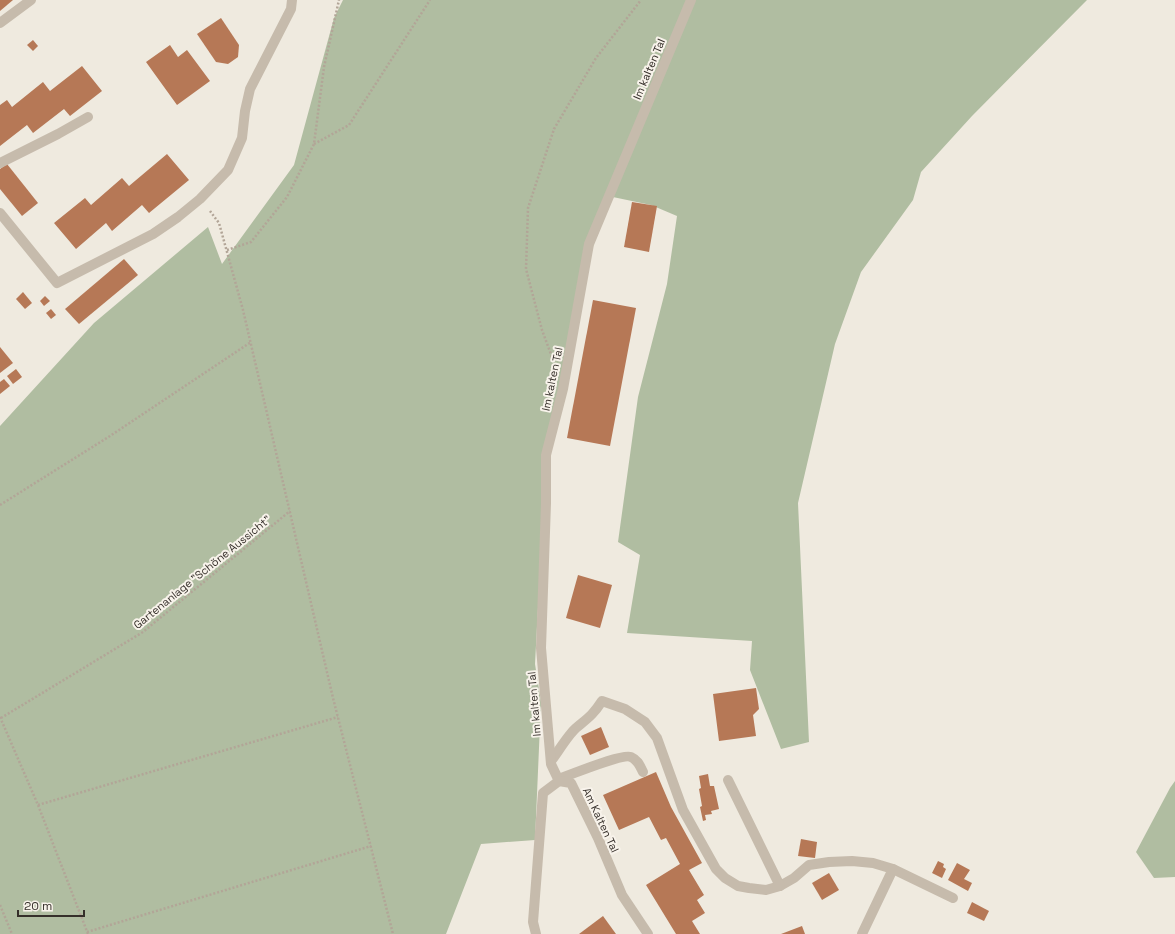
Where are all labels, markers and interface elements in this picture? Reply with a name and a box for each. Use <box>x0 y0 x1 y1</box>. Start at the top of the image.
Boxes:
street label: Im kalten Tal <box>630 36 668 102</box>
street label: Im kalten Tal <box>538 346 566 412</box>
street label: Gartenanlage "Schöne Aussicht" <box>131 512 274 632</box>
street label: Im kalten Tal <box>524 671 544 737</box>
street label: Am Kalten Tal <box>580 785 622 855</box>
scale bar <box>18 892 84 918</box>
text: 20 m <box>24 898 52 914</box>

